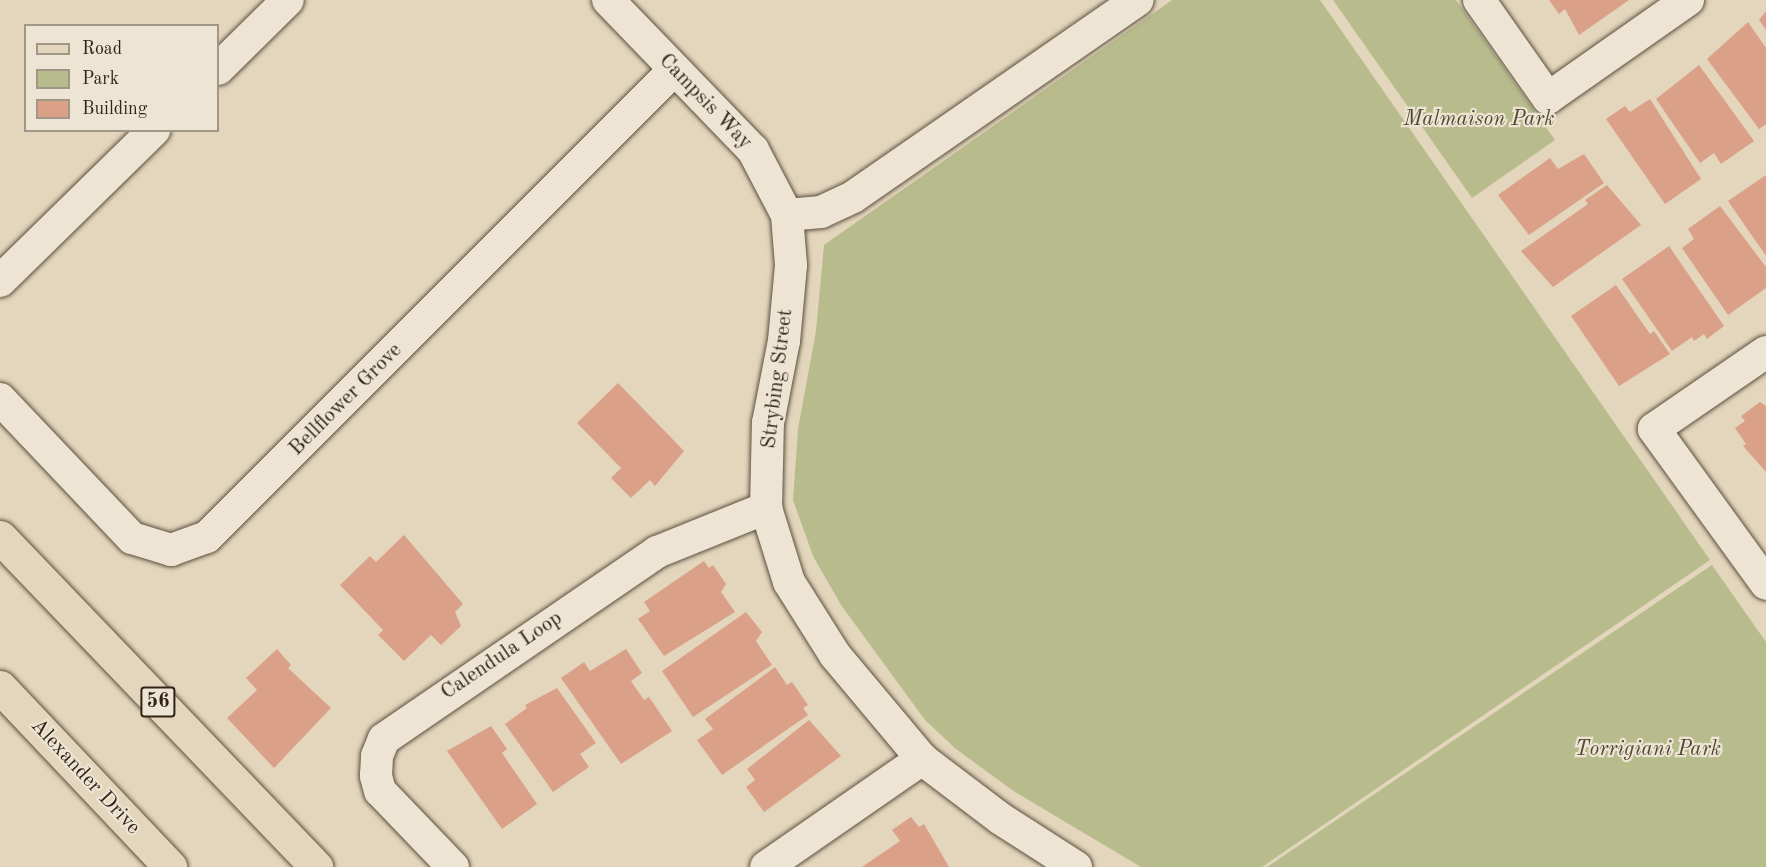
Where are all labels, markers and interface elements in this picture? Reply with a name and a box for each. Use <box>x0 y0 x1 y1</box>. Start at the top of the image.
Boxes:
legend <box>24 24 219 132</box>
text: Road <box>82 40 122 58</box>
street label: Campsis Way <box>653 49 757 155</box>
text: Park <box>82 70 119 88</box>
text: Building <box>82 100 147 118</box>
park label: Malmaison Park <box>1403 107 1555 133</box>
street label: Strybing Street <box>757 308 799 450</box>
street label: Bellflower Grove <box>284 338 408 462</box>
street label: Calendula Loop <box>437 606 567 706</box>
road number: 56 <box>140 685 176 719</box>
street label: Alexander Drive <box>25 714 145 840</box>
park label: Torrigiani Park <box>1575 737 1721 763</box>

